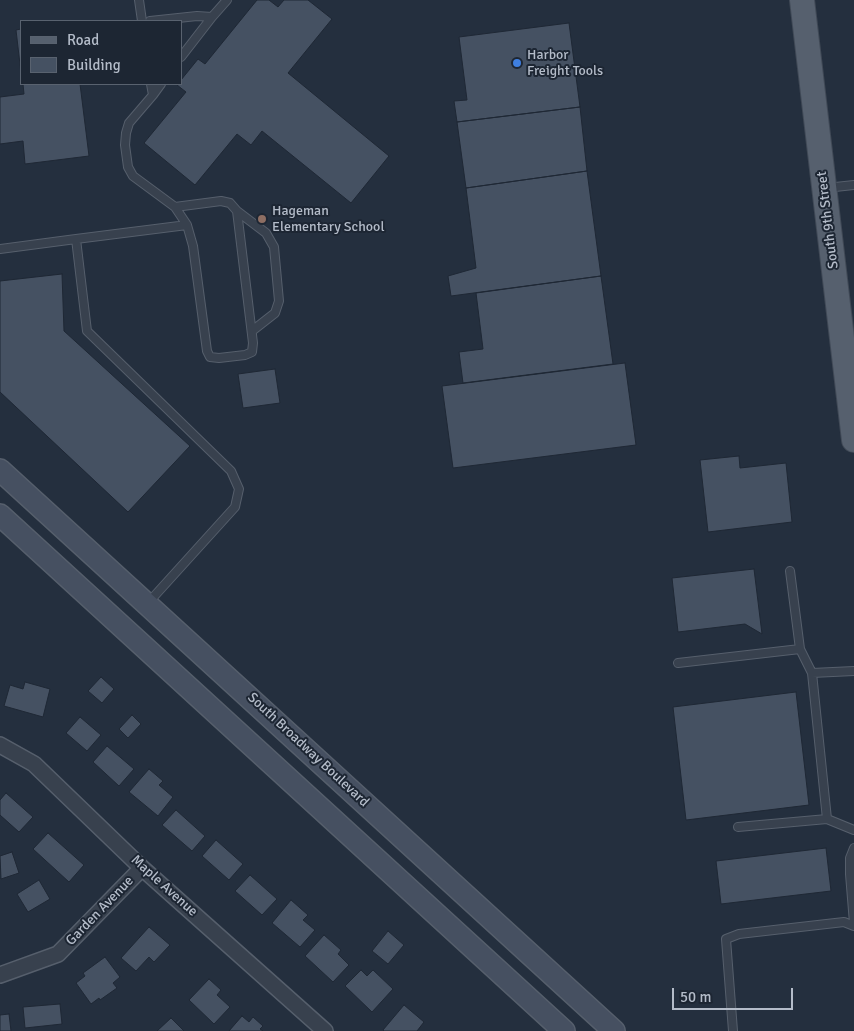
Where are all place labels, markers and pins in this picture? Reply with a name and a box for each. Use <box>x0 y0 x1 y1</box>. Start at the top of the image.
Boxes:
place label: Harbor Freight Tools <box>527 47 603 80</box>
marker: Harbor Freight Tools <box>511 57 523 69</box>
place label: Hageman Elementary School <box>272 203 385 236</box>
marker: Hageman Elementary School <box>256 213 268 225</box>

